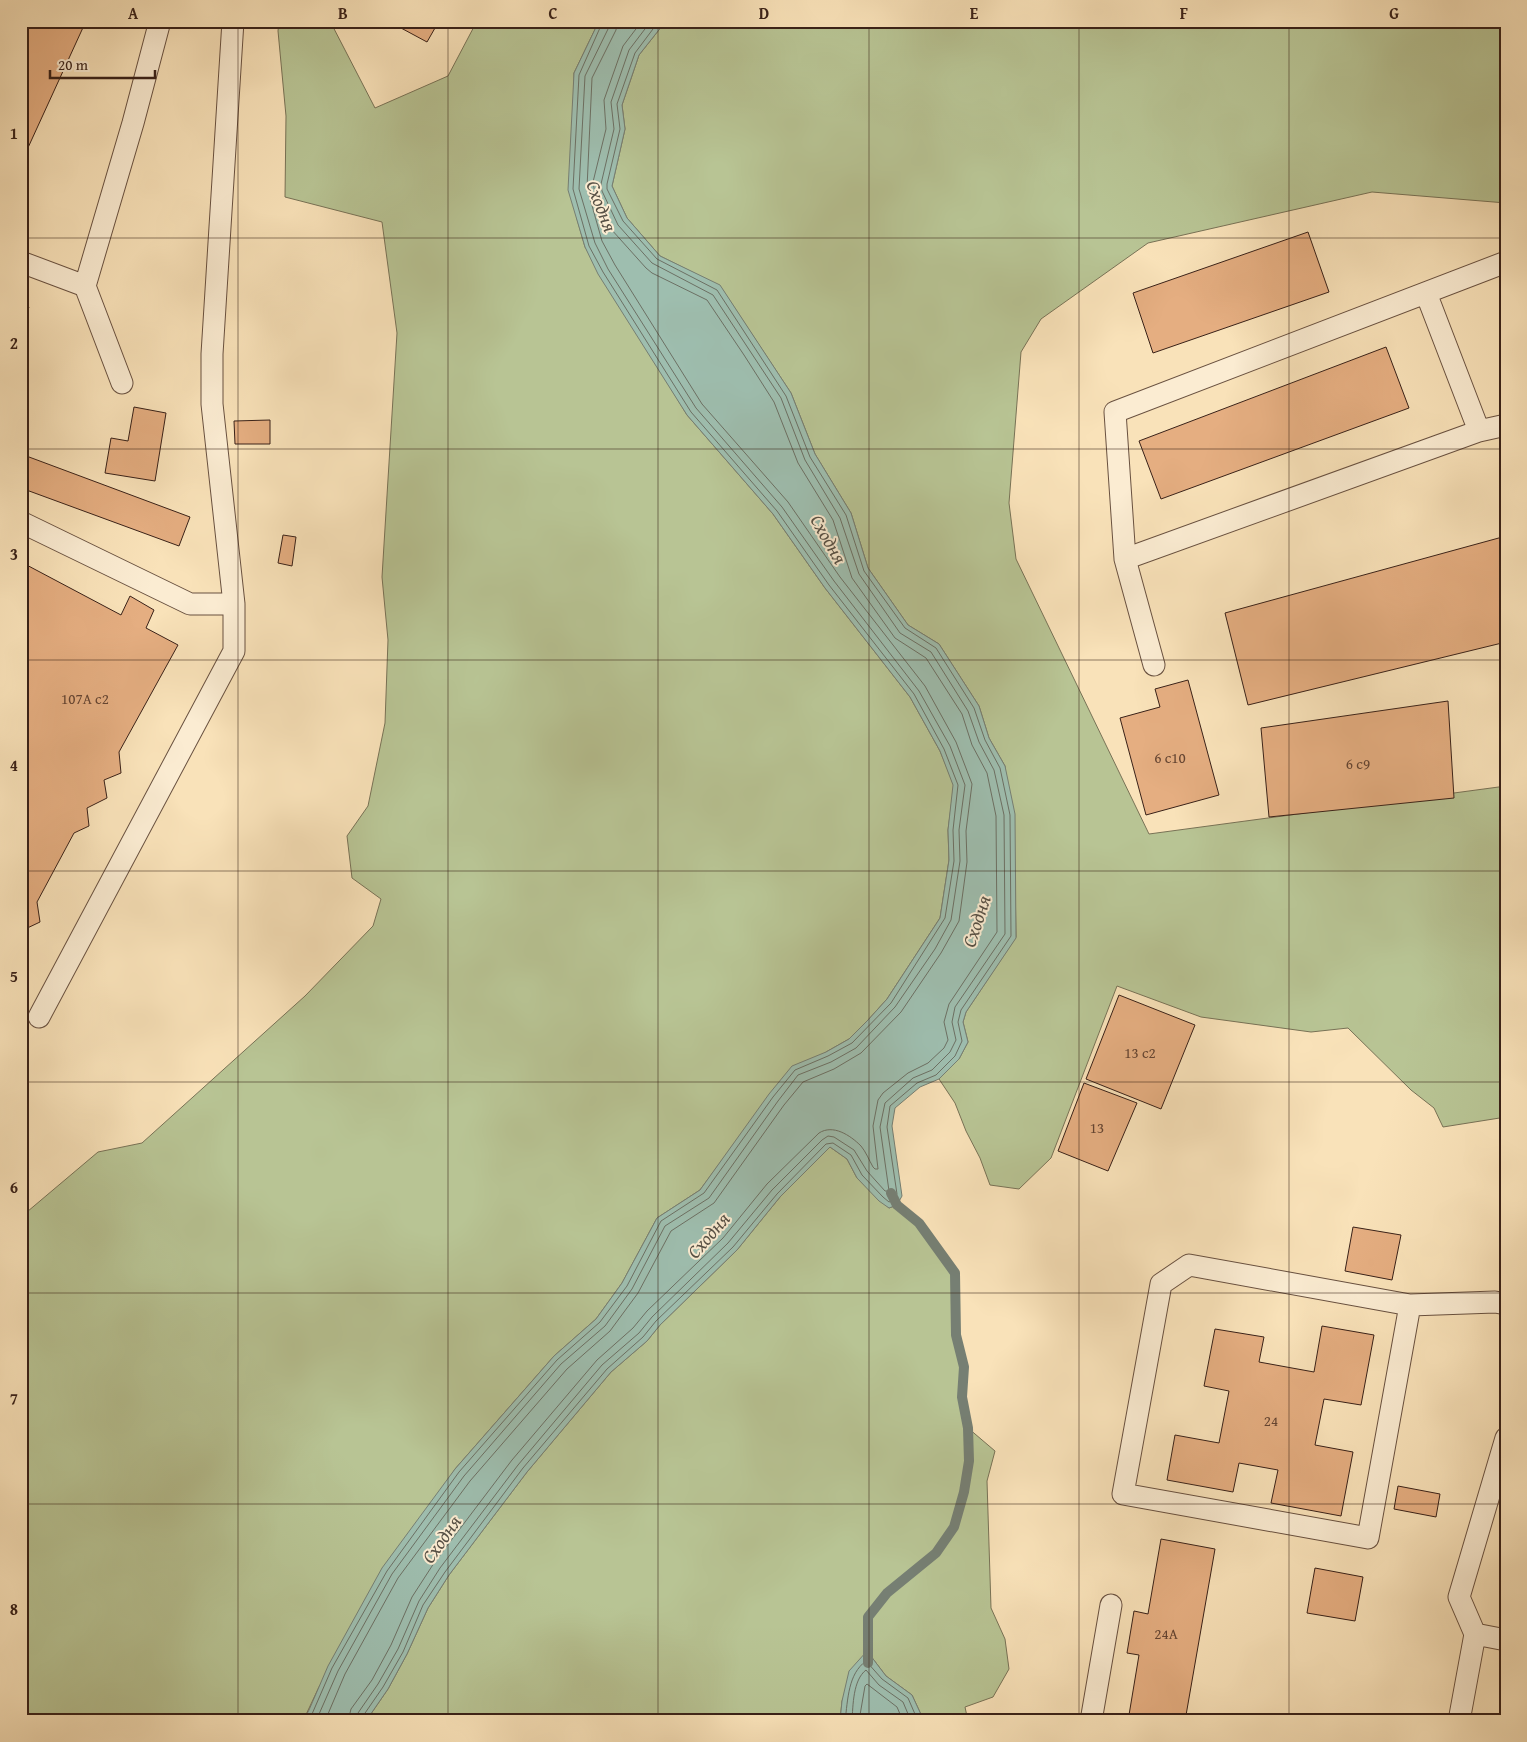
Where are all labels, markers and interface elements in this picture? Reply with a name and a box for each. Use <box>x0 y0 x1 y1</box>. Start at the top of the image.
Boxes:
text: A <box>128 1 139 25</box>
text: B <box>338 1 348 25</box>
text: C <box>548 1 558 25</box>
text: D <box>759 1 769 25</box>
text: E <box>970 1 979 25</box>
text: F <box>1180 1 1188 25</box>
text: G <box>1389 1 1399 25</box>
scale bar <box>50 48 155 80</box>
text: 20 m <box>58 54 89 75</box>
text: 1 <box>10 121 18 145</box>
water label: Сходня <box>579 176 625 236</box>
text: 2 <box>10 331 18 355</box>
water label: Сходня <box>804 509 854 569</box>
text: 3 <box>10 542 18 566</box>
house number: 107А с2 <box>61 688 109 709</box>
house number: 6 с10 <box>1154 747 1186 768</box>
text: 4 <box>10 753 18 777</box>
house number: 6 с9 <box>1346 753 1370 774</box>
water label: Сходня <box>954 891 998 951</box>
text: 5 <box>10 964 18 988</box>
house number: 13 с2 <box>1124 1042 1156 1063</box>
house number: 13 <box>1090 1117 1104 1138</box>
text: 6 <box>10 1175 18 1199</box>
water label: Сходня <box>680 1206 736 1264</box>
text: 7 <box>10 1386 18 1410</box>
house number: 24 <box>1264 1410 1278 1431</box>
water label: Сходня <box>414 1509 468 1569</box>
text: 8 <box>10 1597 18 1621</box>
house number: 24А <box>1154 1623 1178 1644</box>

